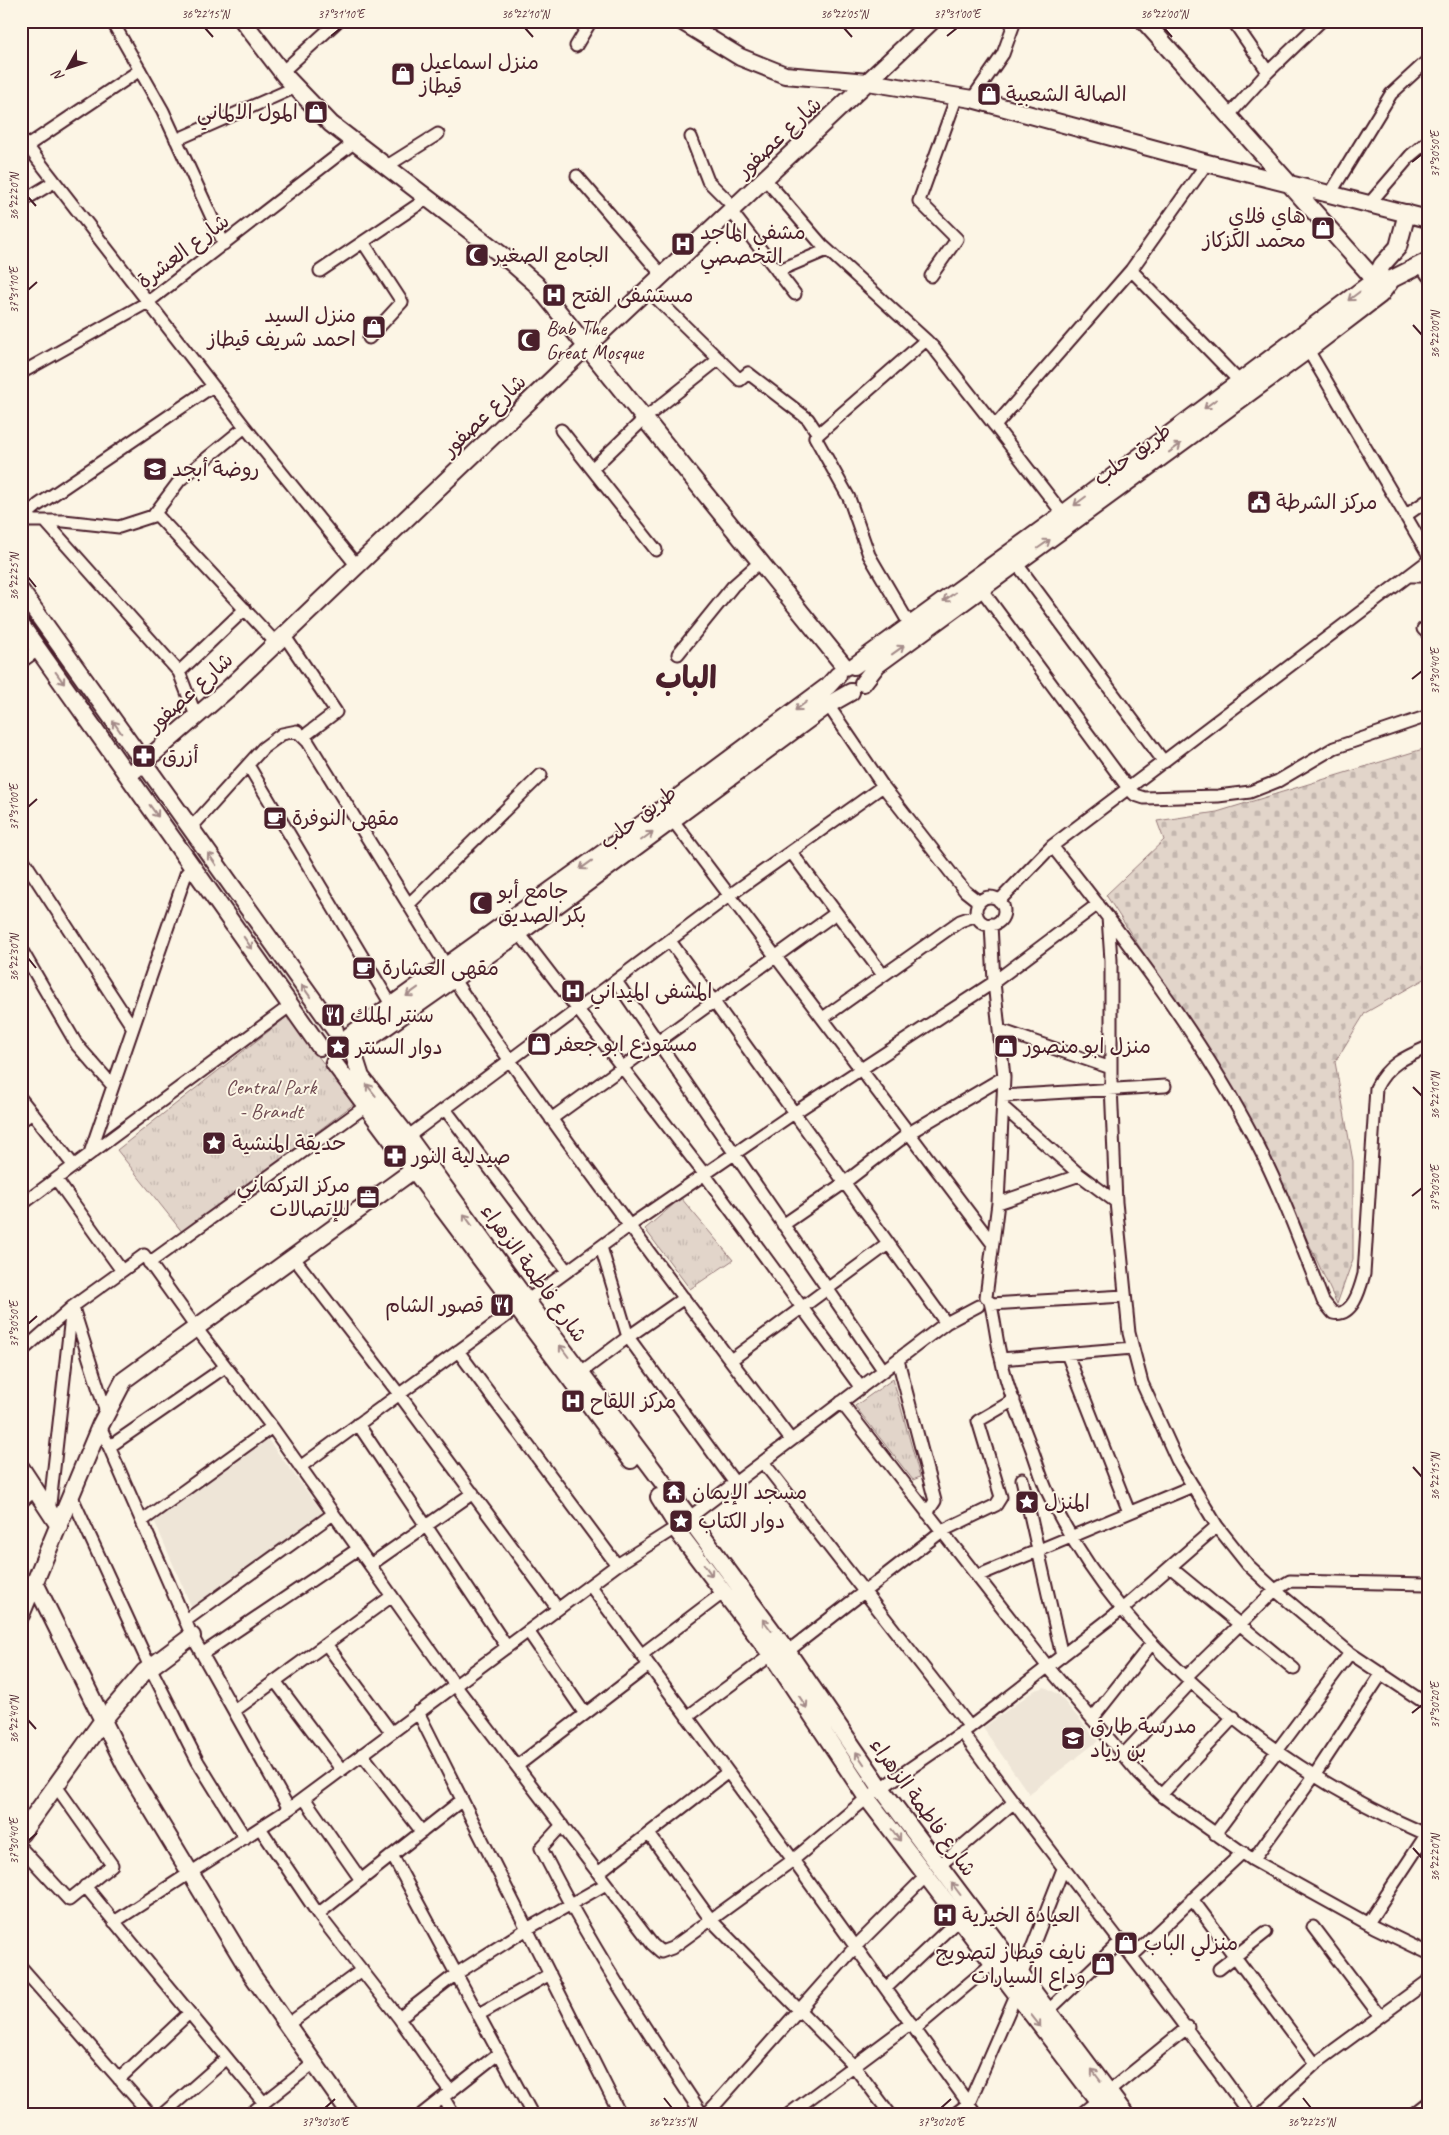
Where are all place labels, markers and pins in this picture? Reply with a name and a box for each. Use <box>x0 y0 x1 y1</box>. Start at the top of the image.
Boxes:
place label: منزل اسماعيل قيطاز <box>418 49 539 99</box>
shop icon: منزل اسماعيل قيطاز <box>390 61 416 87</box>
shop icon: الصالة الشعبية <box>976 81 1002 107</box>
place label: الصالة الشعبية <box>1006 81 1127 107</box>
place label: المول الالماني <box>197 99 298 131</box>
shop icon: المول الالماني <box>303 99 329 125</box>
place label: هاي فلاي محمد الكزكاز <box>1201 203 1306 253</box>
shop icon: هاي فلاي محمد الكزكاز <box>1310 215 1336 241</box>
place label: مشفى الماجد التخصصي <box>700 219 806 275</box>
hospital icon: مشفى الماجد التخصصي <box>670 231 696 257</box>
mosque icon: الجامع الصغير <box>464 242 490 268</box>
place label: الجامع الصغير <box>492 242 609 270</box>
hospital icon: مستشفى الفتح <box>541 282 567 308</box>
place label: مستشفى الفتح <box>572 282 693 309</box>
place label: منزل السيد احمد شريف قيطاز <box>206 302 356 352</box>
shop icon: منزل السيد احمد شريف قيطاز <box>361 314 387 340</box>
place label: Bab The Great Mosque <box>546 315 644 365</box>
mosque icon: Bab The Great Mosque <box>516 327 542 353</box>
school or university icon: روضة أبجد <box>142 456 168 482</box>
place label: روضة أبجد <box>172 456 260 482</box>
public building icon: مركز الشرطة <box>1246 489 1272 515</box>
place label: مركز الشرطة <box>1276 489 1378 515</box>
pharmacy icon: أزرق <box>131 743 157 769</box>
place label: أزرق <box>162 743 198 769</box>
cafe icon: مقهى النوفرة <box>262 805 288 831</box>
place label: مقهى النوفرة <box>292 805 399 832</box>
place label: جامع أبو بكر الصديق <box>496 878 586 928</box>
mosque icon: جامع أبو بكر الصديق <box>468 890 494 916</box>
cafe icon: مقهى العشارة <box>351 955 377 981</box>
place label: مقهى العشارة <box>382 955 499 982</box>
hospital icon: المشفى الميداني <box>560 978 586 1004</box>
place label: المشفى الميداني <box>590 978 712 1010</box>
restaurant icon: سنتر الملك <box>320 1002 346 1028</box>
place label: سنتر الملك <box>350 1002 434 1028</box>
shop icon: مستودع ابو جعفر <box>526 1031 552 1057</box>
place label: مستودع ابو جعفر <box>554 1031 698 1059</box>
shop icon: منزل ابو منصور <box>993 1033 1019 1059</box>
place label: منزل ابو منصور <box>1022 1033 1151 1059</box>
place icon: دوار السنتر <box>325 1034 351 1060</box>
place label: دوار السنتر <box>354 1034 443 1060</box>
place icon: حديقة المنشية <box>201 1130 227 1156</box>
place label: حديقة المنشية <box>232 1130 346 1156</box>
pharmacy icon: صيدلية النور <box>382 1143 408 1169</box>
place label: صيدلية النور <box>410 1143 511 1170</box>
place label: مركز التركماني للإتصالات <box>237 1172 350 1222</box>
office icon: مركز التركماني للإتصالات <box>355 1184 381 1210</box>
place label: قصور الشام <box>385 1292 484 1321</box>
restaurant icon: قصور الشام <box>489 1292 515 1318</box>
hospital icon: مركز اللقاح <box>560 1388 586 1414</box>
place label: مركز اللقاح <box>590 1388 676 1415</box>
temple icon: مسجد الإيمان <box>661 1479 687 1505</box>
place label: مسجد الإيمان <box>692 1479 807 1505</box>
place icon: المنزل <box>1014 1489 1040 1515</box>
place label: المنزل <box>1044 1489 1090 1515</box>
place icon: دوار الكتاب <box>668 1508 694 1534</box>
place label: دوار الكتاب <box>698 1508 785 1534</box>
place label: مدرسة طارق بن زياد <box>1090 1713 1197 1763</box>
school or university icon: مدرسة طارق بن زياد <box>1060 1725 1086 1751</box>
hospital icon: العيادة الخيرية <box>932 1902 958 1928</box>
place label: العيادة الخيرية <box>962 1902 1080 1928</box>
shop icon: منزلي الباب <box>1113 1930 1139 1956</box>
place label: منزلي الباب <box>1144 1930 1238 1962</box>
place label: نايف قيطاز لتصويج وداع السيارات <box>935 1939 1086 1991</box>
shop icon: نايف قيطاز لتصويج وداع السيارات <box>1090 1951 1116 1977</box>

